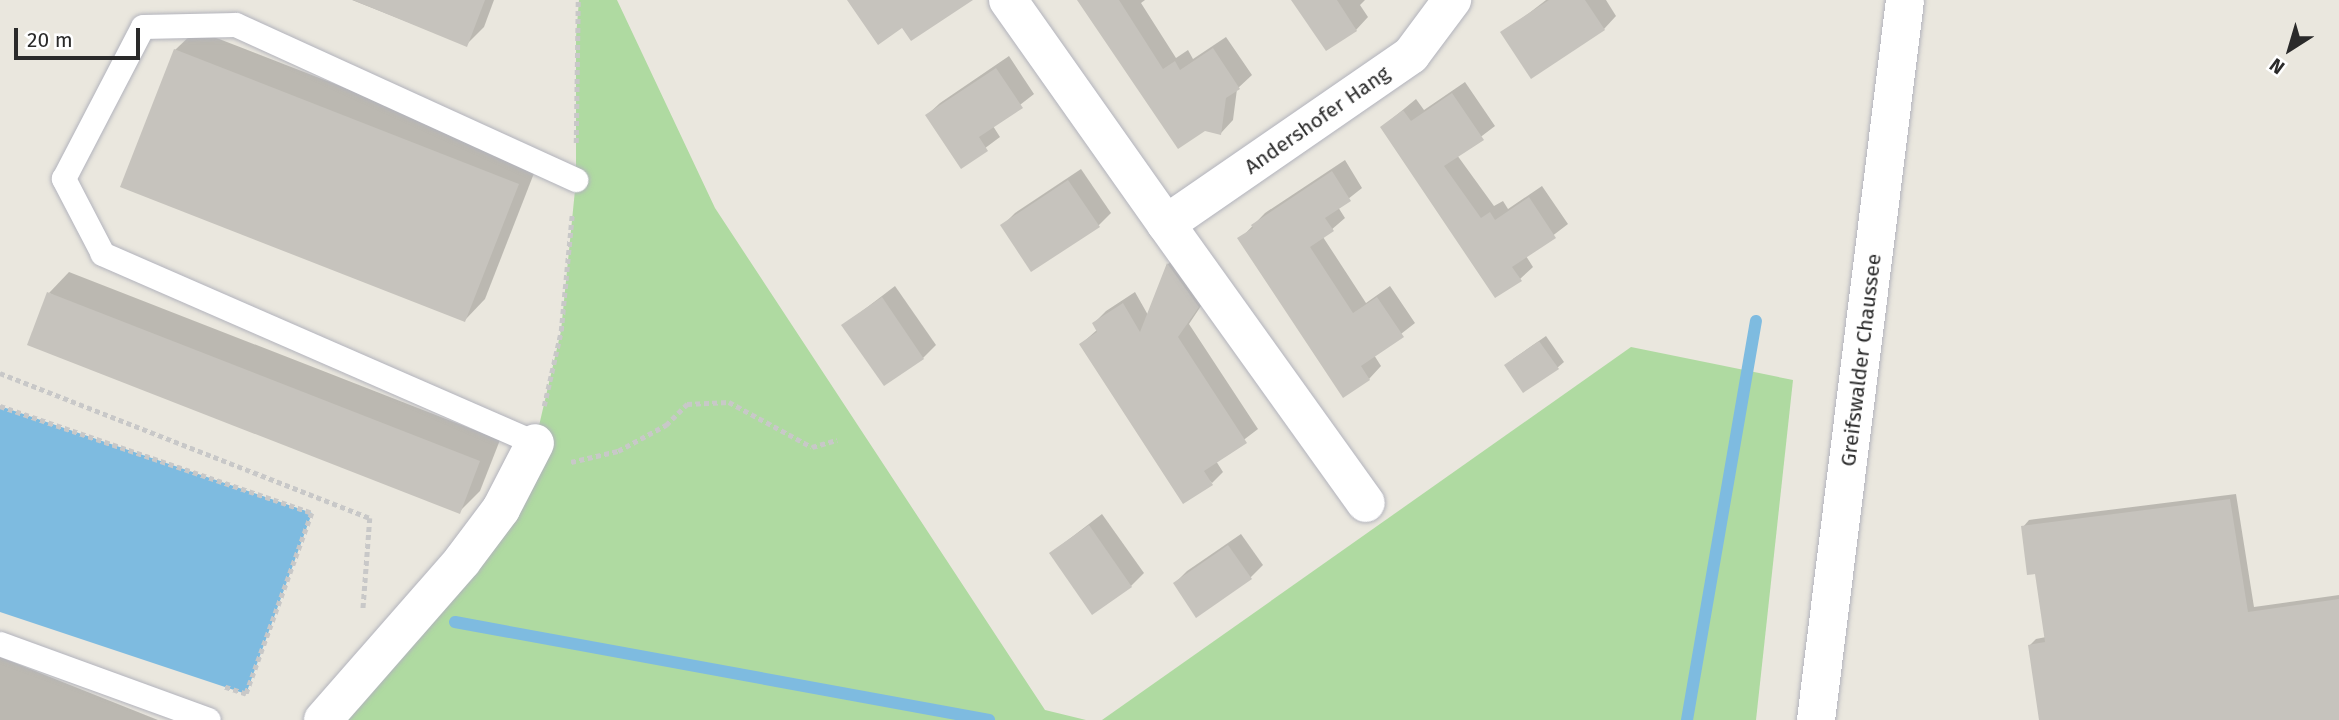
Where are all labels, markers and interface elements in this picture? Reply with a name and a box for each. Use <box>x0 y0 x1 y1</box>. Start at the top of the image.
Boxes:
scale bar <box>18 14 144 58</box>
north arrow <box>2255 14 2325 84</box>
text: 20 m <box>27 27 73 53</box>
text: N <box>2265 53 2289 79</box>
street label: Andershofer Hang <box>1240 61 1394 179</box>
street label: Greifswalder Chaussee <box>1835 252 1887 468</box>

